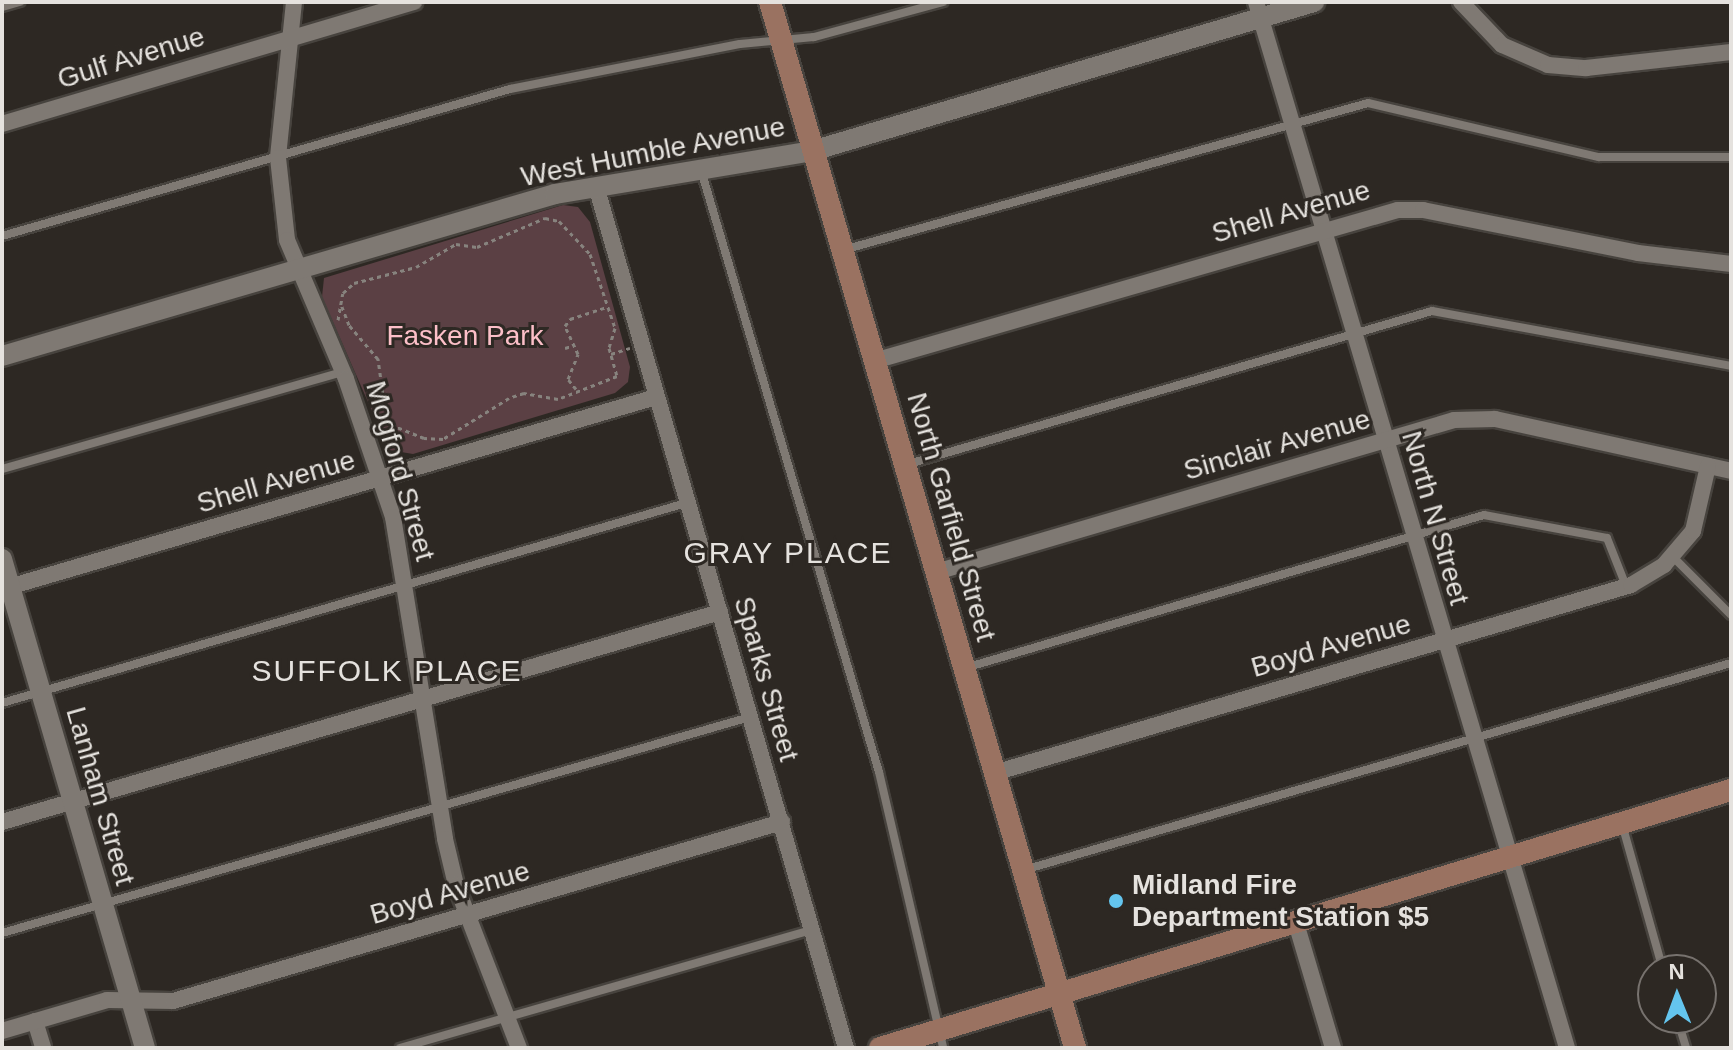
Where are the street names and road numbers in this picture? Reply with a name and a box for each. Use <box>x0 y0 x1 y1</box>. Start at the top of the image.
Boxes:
street label: Gulf Avenue <box>53 19 209 97</box>
street label: West Humble Avenue <box>517 110 789 194</box>
street label: Shell Avenue <box>1207 173 1375 251</box>
street label: Mogford Street <box>358 377 442 565</box>
street label: North Garfield Street <box>899 389 1003 645</box>
street label: Sinclair Avenue <box>1179 402 1375 488</box>
street label: North N Street <box>1394 427 1476 609</box>
street label: Shell Avenue <box>192 443 360 521</box>
street label: Sparks Street <box>726 593 806 765</box>
street label: Boyd Avenue <box>1247 607 1415 685</box>
street label: Lanham Street <box>59 703 141 889</box>
street label: Boyd Avenue <box>366 854 534 932</box>

